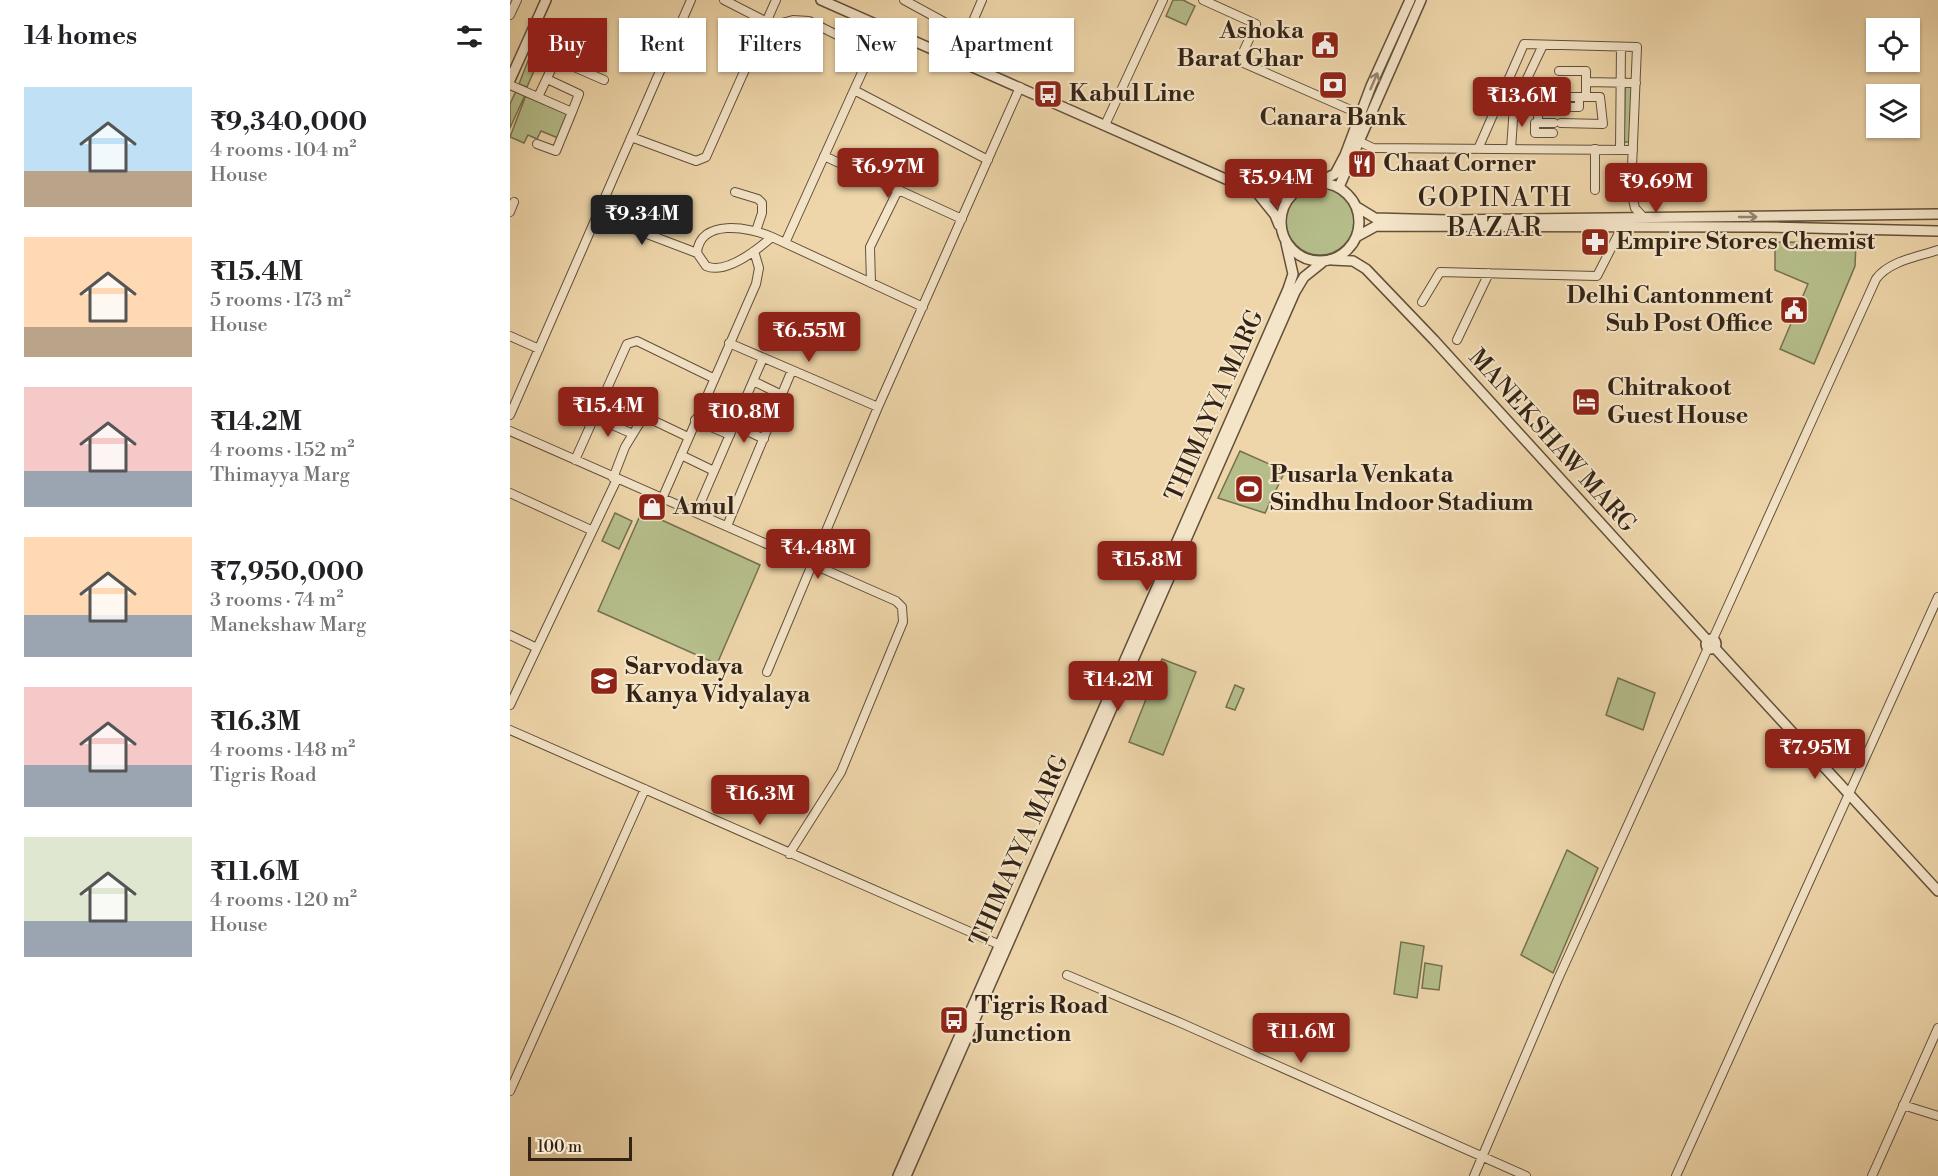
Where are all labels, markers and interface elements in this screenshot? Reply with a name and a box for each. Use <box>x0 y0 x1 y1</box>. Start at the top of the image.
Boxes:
place label: Ashoka Barat Ghar <box>1177 16 1305 74</box>
chip: Buy <box>528 18 607 72</box>
chip: Rent <box>619 18 706 72</box>
chip: Filters <box>718 18 823 72</box>
chip: New <box>835 18 917 72</box>
chip: Apartment <box>929 18 1074 72</box>
map controls <box>1866 18 1920 138</box>
button: locate <box>1866 18 1920 72</box>
text: 14 homes <box>24 20 137 52</box>
icon: filters <box>453 20 486 53</box>
public building icon: Ashoka Barat Ghar <box>1309 29 1341 61</box>
bank icon: Canara Bank <box>1317 69 1349 101</box>
one-way arrow <box>1369 73 1380 91</box>
pin: ₹13.6M <box>1473 77 1571 128</box>
bus stop icon: Kabul Line <box>1032 78 1064 110</box>
place label: Kabul Line <box>1069 79 1195 109</box>
text: ₹13.6M <box>1487 84 1557 109</box>
button: layers <box>1866 84 1920 138</box>
place label: Canara Bank <box>1259 103 1408 133</box>
text: ₹9,340,000 <box>210 106 367 138</box>
icon: home <box>72 111 144 183</box>
text: 4 rooms · 104 m² <box>210 138 357 163</box>
pin: ₹6.97M <box>839 148 937 199</box>
restaurant icon: Chaat Corner <box>1346 148 1378 180</box>
place label: Chaat Corner <box>1383 149 1536 179</box>
text: ₹6.97M <box>851 155 925 180</box>
pin: ₹5.94M <box>1227 159 1325 210</box>
text: House <box>210 163 268 188</box>
pin: ₹9.69M <box>1607 163 1705 214</box>
text: ₹5.94M <box>1239 166 1313 191</box>
text: ₹9.69M <box>1619 170 1693 195</box>
district label: GOPINATH BAZAR <box>1418 182 1572 244</box>
pin: ₹9.34M <box>593 195 691 246</box>
text: ₹9.34M <box>605 202 679 227</box>
one-way arrow <box>1738 211 1758 223</box>
pharmacy icon: Empire Stores Chemist <box>1579 226 1611 258</box>
place label: Empire Stores Chemist <box>1616 227 1875 257</box>
text: ₹15.4M <box>210 256 303 288</box>
icon: home <box>72 261 144 333</box>
place label: Delhi Cantonment Sub Post Office <box>1566 281 1774 339</box>
text: 5 rooms · 173 m² <box>210 288 351 313</box>
public building icon: Delhi Cantonment Sub Post Office <box>1778 294 1810 326</box>
street label: THIMAYYA MARG <box>1159 305 1271 507</box>
pin: ₹6.55M <box>760 312 858 363</box>
text: House <box>210 313 268 338</box>
text: ₹6.55M <box>772 319 846 344</box>
street label: MANEKSHAW MARG <box>1462 343 1642 539</box>
place label: Chitrakoot Guest House <box>1607 373 1748 431</box>
hotel icon: Chitrakoot Guest House <box>1570 386 1602 418</box>
pin: ₹15.4M <box>559 387 657 438</box>
pin: ₹10.8M <box>695 393 793 444</box>
text: ₹15.4M <box>572 394 644 419</box>
text: ₹10.8M <box>708 400 780 425</box>
text: ₹14.2M <box>210 406 302 438</box>
icon: home <box>72 411 144 483</box>
text: 4 rooms · 152 m² <box>210 438 354 463</box>
place label: Pusarla Venkata Sindhu Indoor Stadium <box>1270 460 1534 518</box>
text: Thimayya Marg <box>210 463 350 488</box>
sports icon: Pusarla Venkata Sindhu Indoor Stadium <box>1233 473 1265 505</box>
shop icon: Amul <box>636 491 668 523</box>
place label: Amul <box>672 492 735 522</box>
pin: ₹4.48M <box>769 529 867 580</box>
text: ₹4.48M <box>780 536 856 561</box>
pin: ₹15.8M <box>1098 541 1196 592</box>
text: ₹15.8M <box>1112 548 1182 573</box>
text: ₹7,950,000 <box>210 556 364 588</box>
icon: home <box>72 561 144 633</box>
text: 3 rooms · 74 m² <box>210 588 343 613</box>
text: Manekshaw Marg <box>210 613 366 638</box>
place label: Sarvodaya Kanya Vidyalaya <box>625 652 811 710</box>
pin: ₹14.2M <box>1069 661 1167 712</box>
school or university icon: Sarvodaya Kanya Vidyalaya <box>588 665 620 697</box>
text: ₹14.2M <box>1083 668 1153 693</box>
text: ₹16.3M <box>210 706 301 738</box>
icon: home <box>72 711 144 783</box>
pin: ₹7.95M <box>1766 729 1864 780</box>
text: ₹7.95M <box>1779 736 1851 761</box>
text: 4 rooms · 148 m² <box>210 738 355 763</box>
street label: THIMAYYA MARG <box>964 750 1076 952</box>
text: Tigris Road <box>210 763 316 788</box>
pin: ₹16.3M <box>711 775 809 826</box>
text: ₹16.3M <box>725 782 795 807</box>
text: ₹11.6M <box>210 856 299 888</box>
icon: home <box>72 861 144 933</box>
text: 4 rooms · 120 m² <box>210 888 357 913</box>
text: House <box>210 913 268 938</box>
place label: Tigris Road Junction <box>972 991 1109 1049</box>
bus stop icon: Tigris Road Junction <box>938 1004 970 1036</box>
pin: ₹11.6M <box>1252 1013 1350 1064</box>
text: ₹11.6M <box>1267 1020 1335 1045</box>
scale bar <box>528 1134 632 1162</box>
text: 100 m <box>537 1137 582 1157</box>

